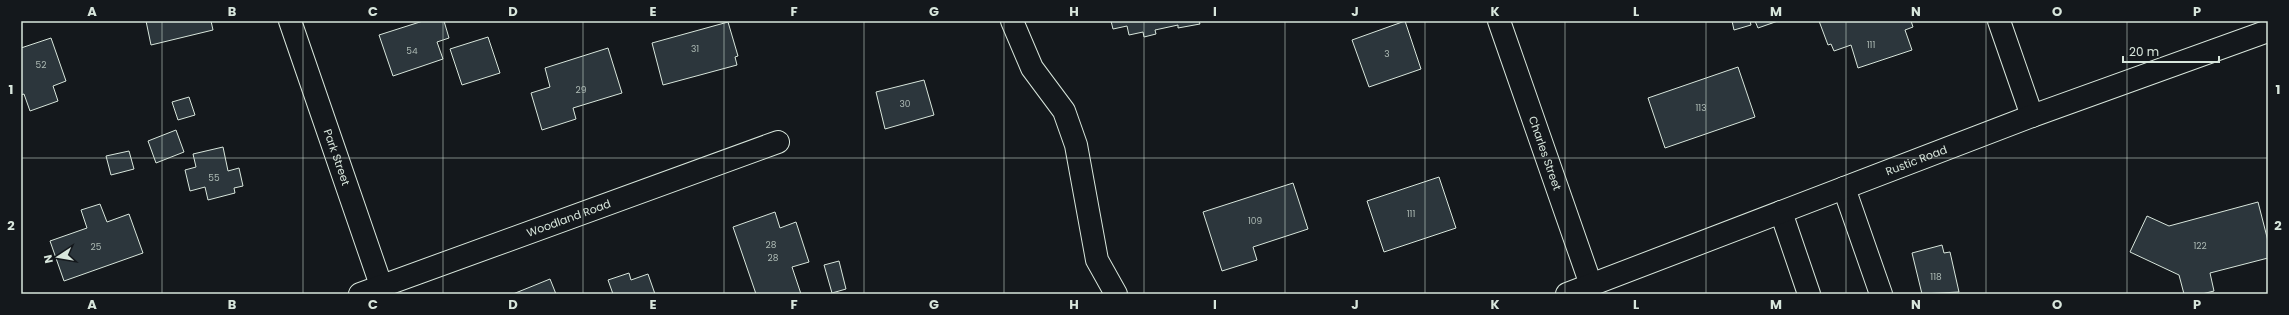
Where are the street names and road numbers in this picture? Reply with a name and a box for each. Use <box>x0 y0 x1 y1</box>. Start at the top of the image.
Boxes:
street label: Charles Street <box>1525 114 1565 192</box>
street label: Park Street <box>320 127 354 188</box>
street label: Rustic Road <box>1883 141 1949 179</box>
street label: Woodland Road <box>524 195 613 241</box>

